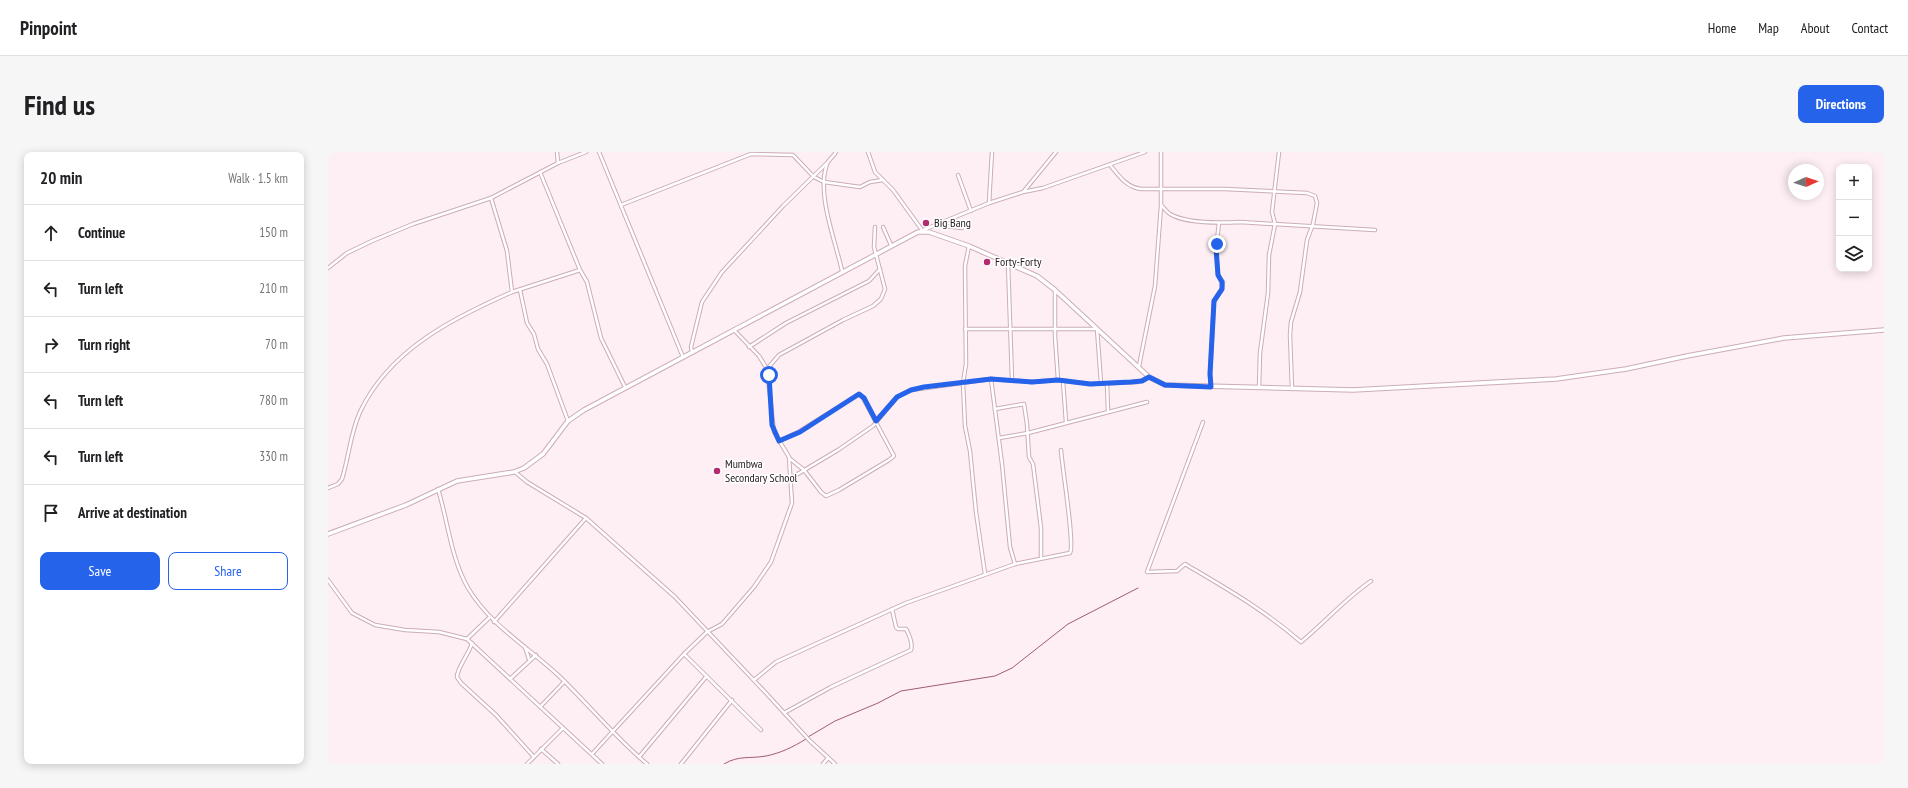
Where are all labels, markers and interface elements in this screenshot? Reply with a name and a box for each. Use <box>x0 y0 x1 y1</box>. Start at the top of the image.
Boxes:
text: Pinpoint <box>20 16 77 40</box>
text: Home <box>1708 19 1736 37</box>
text: Map <box>1758 19 1779 37</box>
text: About <box>1801 19 1830 37</box>
text: Contact <box>1852 19 1888 37</box>
button: Directions <box>1798 85 1884 123</box>
text: Find us <box>24 86 95 123</box>
north arrow <box>1788 164 1824 200</box>
map controls <box>1836 164 1872 272</box>
button: + <box>1836 164 1872 200</box>
text: 20 min <box>40 167 82 189</box>
text: Walk · 1.5 km <box>228 170 288 187</box>
button: − <box>1836 200 1872 236</box>
place label: Big Bang <box>934 215 971 230</box>
marker: Big Bang <box>921 218 931 228</box>
icon: ahead <box>40 222 62 244</box>
text: Continue <box>78 223 125 242</box>
text: 150 m <box>259 224 288 241</box>
route end <box>1208 235 1226 253</box>
button: layers <box>1836 236 1872 272</box>
place label: Forty-Forty <box>995 254 1042 269</box>
marker: Forty-Forty <box>982 257 992 267</box>
icon: left <box>40 278 62 300</box>
text: Turn left <box>78 279 123 298</box>
text: 210 m <box>259 280 288 297</box>
icon: right <box>40 334 62 356</box>
text: Turn right <box>78 335 130 354</box>
text: 70 m <box>265 336 288 353</box>
route start <box>760 366 778 384</box>
icon: left <box>40 390 62 412</box>
text: Turn left <box>78 391 123 410</box>
text: 780 m <box>259 392 288 409</box>
icon: left <box>40 446 62 468</box>
text: Turn left <box>78 447 123 466</box>
text: 330 m <box>259 448 288 465</box>
place label: Mumbwa Secondary School <box>725 456 798 485</box>
marker: Mumbwa Secondary School <box>712 466 722 476</box>
icon: arrive <box>40 502 62 524</box>
text: Arrive at destination <box>78 503 187 522</box>
button: Save <box>40 552 160 590</box>
button: Share <box>168 552 288 590</box>

